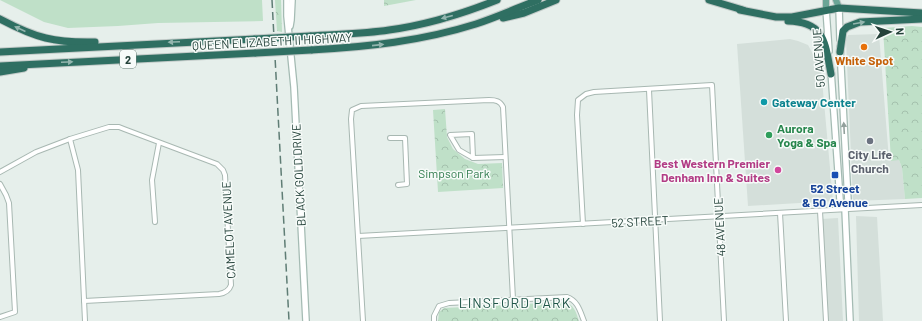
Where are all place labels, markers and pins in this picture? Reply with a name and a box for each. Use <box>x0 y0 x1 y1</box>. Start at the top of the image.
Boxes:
marker: White Spot <box>859 42 869 52</box>
place label: White Spot <box>835 53 894 67</box>
place label: Gateway Center <box>772 95 856 109</box>
marker: Gateway Center <box>759 97 769 107</box>
place label: Aurora Yoga & Spa <box>777 121 837 149</box>
marker: Aurora Yoga & Spa <box>764 130 774 140</box>
marker: City Life Church <box>865 136 875 146</box>
place label: City Life Church <box>848 147 892 175</box>
place label: Best Western Premier Denham Inn & Suites <box>654 156 770 184</box>
marker: Best Western Premier Denham Inn & Suites <box>773 165 783 175</box>
marker: 52 Street & 50 Avenue <box>830 170 840 180</box>
place label: 52 Street & 50 Avenue <box>802 181 868 209</box>

